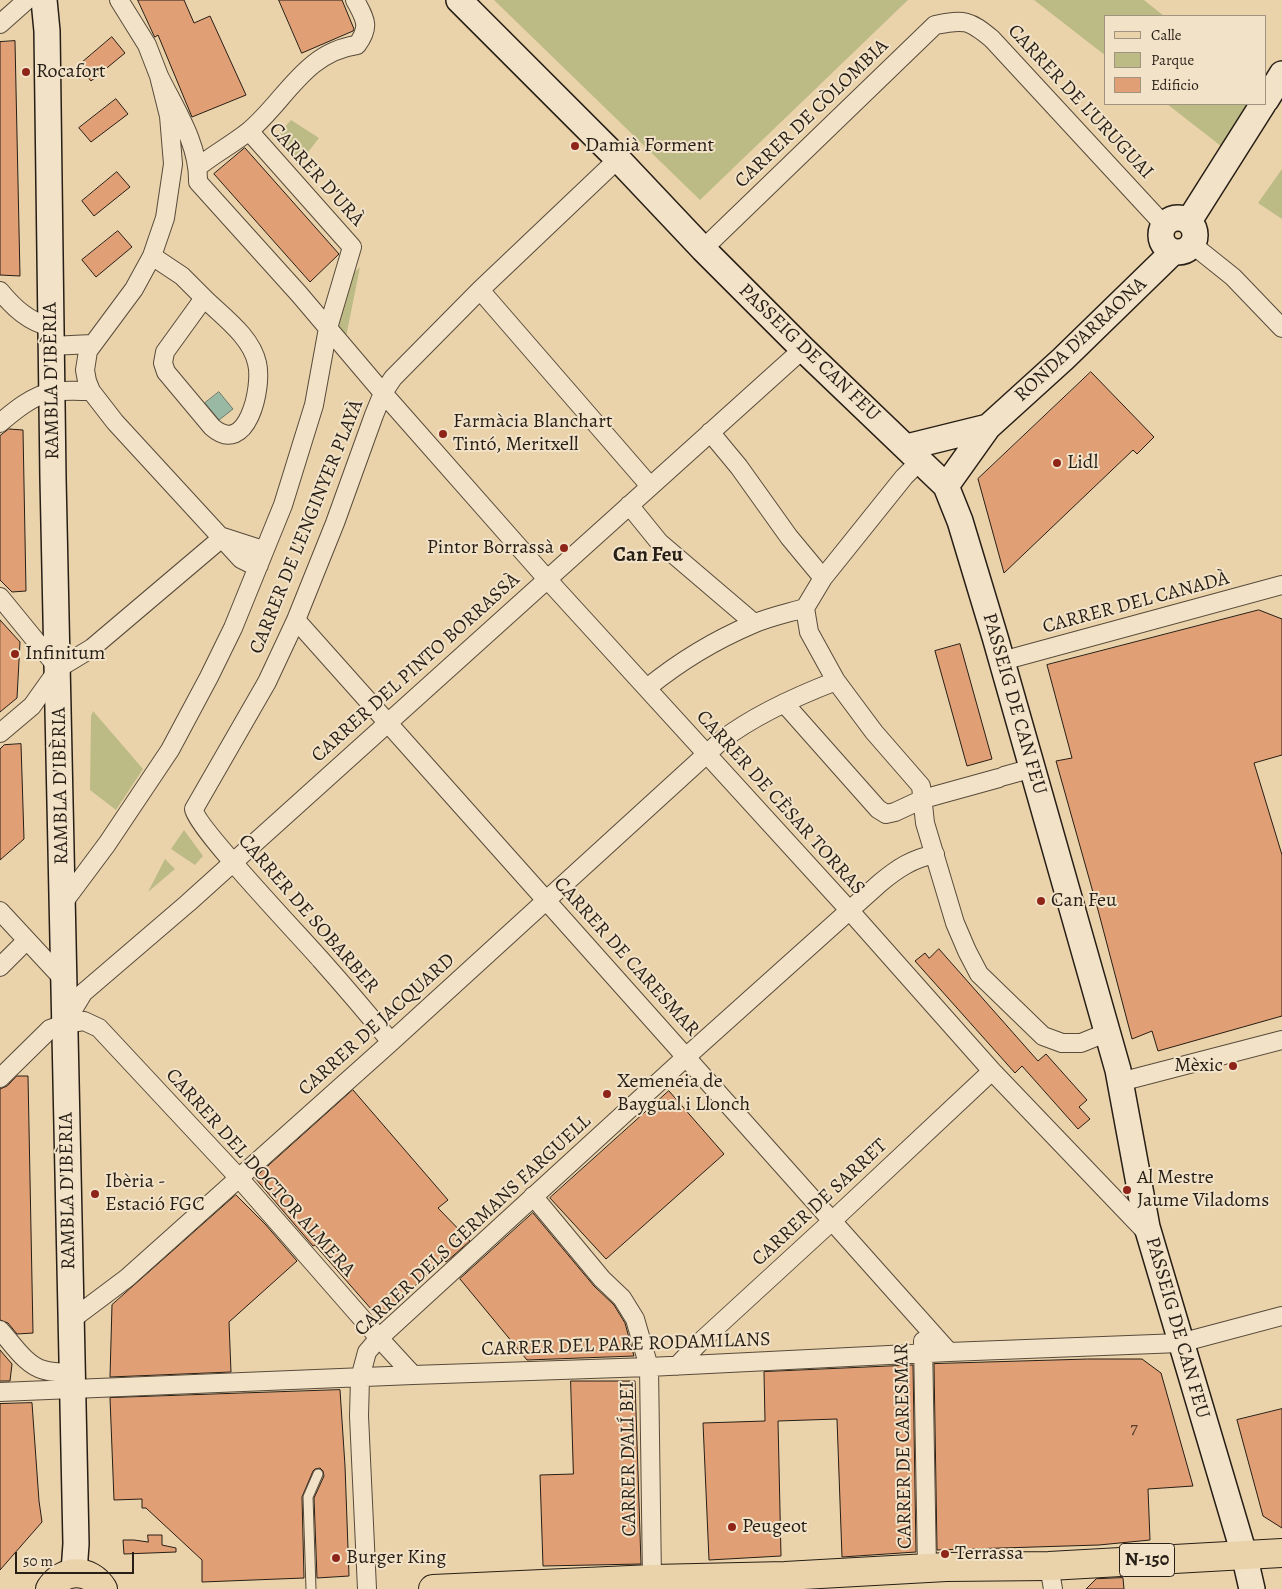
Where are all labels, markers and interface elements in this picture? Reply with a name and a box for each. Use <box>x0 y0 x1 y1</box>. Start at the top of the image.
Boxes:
legend <box>1104 15 1267 105</box>
street label: CARRER DE L'URUGUAI <box>1002 20 1158 184</box>
text: Calle <box>1151 25 1181 45</box>
street label: CARRER DE CÒLOMBIA <box>730 34 894 194</box>
text: Parque <box>1151 50 1194 70</box>
place label: Rocafort <box>36 60 106 84</box>
marker: Rocafort <box>20 66 32 78</box>
text: Edificio <box>1151 75 1199 95</box>
street label: CARRER D'URÀ <box>263 118 369 232</box>
place label: Damià Forment <box>585 134 714 158</box>
marker: Damià Forment <box>569 140 581 152</box>
street label: RONDA D'ARRAONA <box>1010 273 1152 407</box>
street label: PASSEIG DE CAN FEU <box>733 279 885 427</box>
street label: RAMBLA D'IBÈRIA <box>39 302 65 460</box>
street label: CARRER DE L'ENGINYER PLAYÀ <box>245 396 369 658</box>
place label: Farmàcia Blanchart Tintó, Meritxell <box>453 410 613 457</box>
marker: Farmàcia Blanchart Tintó, Meritxell <box>437 428 449 440</box>
place label: Lidl <box>1067 451 1098 475</box>
marker: Lidl <box>1051 457 1063 469</box>
place label: Pintor Borrassà <box>427 536 554 560</box>
marker: Pintor Borrassà <box>558 542 570 554</box>
district label: Can Feu <box>613 543 683 569</box>
street label: CARRER DEL CANADÀ <box>1040 567 1232 639</box>
street label: CARRER DEL PINTO BORRASSÀ <box>307 568 525 768</box>
street label: PASSEIG DE CAN FEU <box>977 610 1051 798</box>
place label: Infinitum <box>25 642 105 666</box>
marker: Infinitum <box>9 648 21 660</box>
street label: CARRER DE CÈSAR TORRAS <box>691 706 869 900</box>
street label: RAMBLA D'IBÈRIA <box>48 707 74 865</box>
street label: CARRER DE SOBARBER <box>232 830 384 998</box>
street label: CARRER DE CARESMAR <box>548 872 704 1042</box>
place label: Can Feu <box>1051 889 1117 913</box>
marker: Can Feu <box>1035 895 1047 907</box>
street label: CARRER DE JACQUARD <box>294 949 460 1101</box>
place label: Mèxic <box>1174 1054 1223 1078</box>
marker: Mèxic <box>1227 1060 1239 1072</box>
street label: CARRER DEL DOCTOR ALMERA <box>160 1064 360 1282</box>
place label: Xemeneia de Baygual i Llonch <box>617 1070 750 1117</box>
marker: Xemeneia de Baygual i Llonch <box>601 1088 613 1100</box>
street label: CARRER DELS GERMANS FARGUELL <box>350 1110 596 1342</box>
street label: RAMBLA D'IBÈRIA <box>55 1112 81 1270</box>
street label: CARRER DE SARRET <box>747 1134 893 1272</box>
place label: Al Mestre Jaume Viladoms <box>1137 1166 1269 1213</box>
place label: Ibèria - Estació FGC <box>105 1170 205 1217</box>
marker: Al Mestre Jaume Viladoms <box>1121 1184 1133 1196</box>
marker: Ibèria - Estació FGC <box>89 1188 101 1200</box>
street label: PASSEIG DE CAN FEU <box>1140 1234 1214 1422</box>
street label: CARRER DEL PARE RODAMILANS <box>481 1328 771 1362</box>
street label: CARRER DE CARESMAR <box>890 1343 918 1549</box>
street label: CARRER D'ALÍ BEI <box>616 1381 642 1537</box>
house number: 7 <box>1130 1418 1138 1440</box>
place label: Peugeot <box>742 1515 807 1539</box>
marker: Peugeot <box>726 1521 738 1533</box>
scale bar <box>18 1542 136 1574</box>
place label: Terrassa <box>955 1542 1024 1566</box>
road number: N-150 <box>1120 1544 1174 1576</box>
place label: Burger King <box>346 1546 446 1570</box>
marker: Terrassa <box>939 1548 951 1560</box>
text: 50 m <box>23 1551 53 1571</box>
marker: Burger King <box>330 1552 342 1564</box>

